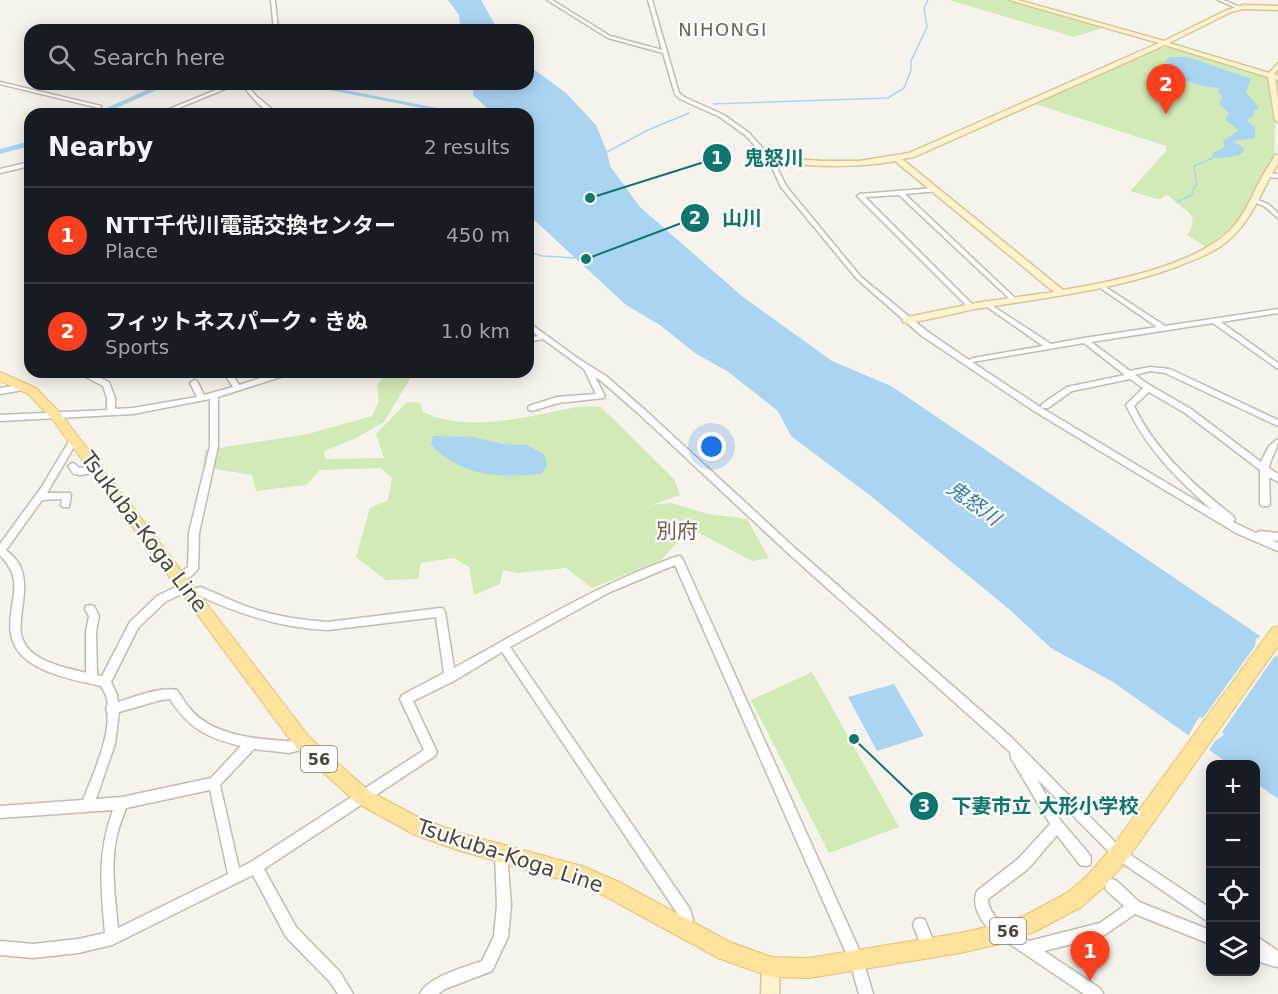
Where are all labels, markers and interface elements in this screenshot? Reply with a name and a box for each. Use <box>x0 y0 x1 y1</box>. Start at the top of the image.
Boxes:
district label: NIHONGI <box>678 19 768 40</box>
search box <box>24 24 534 90</box>
icon: search <box>45 41 78 74</box>
text: Search here <box>93 45 225 70</box>
pin: 2 <box>1146 64 1186 114</box>
text: Nearby <box>48 132 153 162</box>
text: 2 results <box>424 135 510 159</box>
callout: 鬼怒川 <box>702 139 816 177</box>
text: 鬼怒川 <box>744 146 804 170</box>
text: 1 <box>711 147 723 168</box>
callout: 山川 <box>680 199 774 237</box>
text: 山川 <box>722 206 762 230</box>
text: 2 <box>689 207 701 228</box>
text: NTT千代川電話交換センター <box>105 213 396 238</box>
text: 1 <box>61 223 74 247</box>
text: 450 m <box>446 223 510 247</box>
text: Place <box>105 239 158 263</box>
text: フィットネスパーク・きぬ <box>105 309 368 334</box>
text: 2 <box>61 319 74 343</box>
text: 1.0 km <box>441 319 510 343</box>
text: Sports <box>105 335 169 359</box>
your location <box>697 432 726 461</box>
street label: Tsukuba-Koga Line <box>75 446 212 617</box>
water label: 鬼怒川 <box>943 476 1007 532</box>
district label: 別府 <box>656 519 698 543</box>
road number: 56 <box>301 746 337 772</box>
map controls <box>1206 760 1260 976</box>
button: + <box>1206 760 1260 814</box>
callout: 下妻市立 大形小学校 <box>909 787 1150 825</box>
text: 下妻市立 大形小学校 <box>952 794 1138 818</box>
text: 3 <box>918 795 930 816</box>
street label: Tsukuba-Koga Line <box>413 814 606 897</box>
button: − <box>1206 814 1260 868</box>
button: locate <box>1206 868 1260 922</box>
road number: 56 <box>990 918 1026 944</box>
button: layers <box>1206 922 1260 976</box>
pin: 1 <box>1070 932 1110 981</box>

